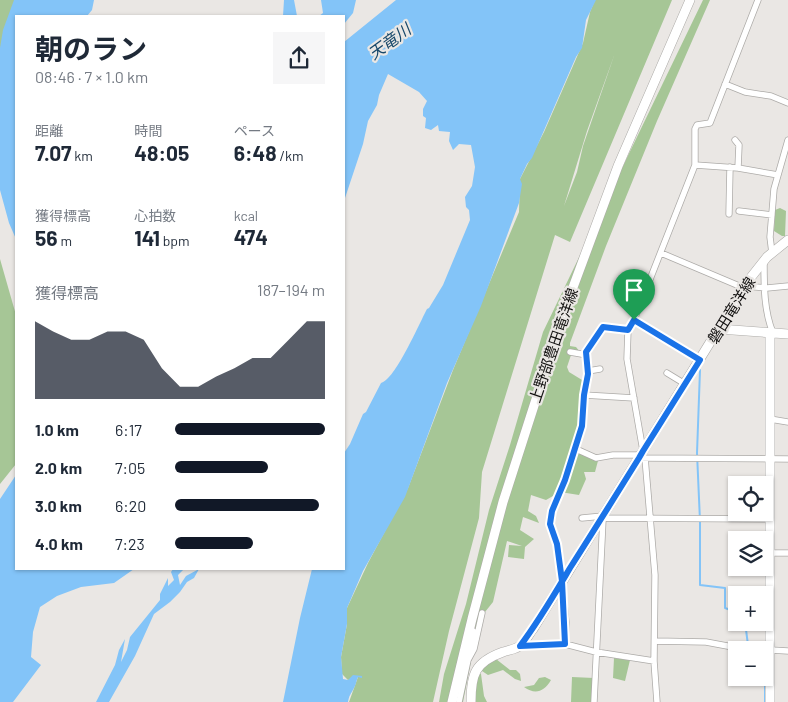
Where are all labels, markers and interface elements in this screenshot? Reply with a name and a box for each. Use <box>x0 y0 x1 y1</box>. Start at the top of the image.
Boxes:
water label: 天竜川 <box>364 18 416 63</box>
text: 朝のラン <box>35 31 147 65</box>
button: share <box>273 32 325 84</box>
text: 08:46 · 7 × 1.0 km <box>35 67 148 86</box>
text: 距離 <box>35 122 63 139</box>
text: 時間 <box>134 122 162 139</box>
text: ペース <box>234 122 275 139</box>
text: 7.07 <box>35 140 72 165</box>
text: 48:05 <box>134 140 189 165</box>
text: 6:48 <box>234 140 277 165</box>
text: km <box>72 147 93 164</box>
text: /km <box>277 147 304 164</box>
text: 獲得標高 <box>35 207 91 224</box>
text: 心拍数 <box>134 207 176 224</box>
text: kcal <box>234 207 258 224</box>
text: 474 <box>234 224 268 249</box>
text: 56 <box>35 225 58 250</box>
text: 141 <box>134 225 160 250</box>
text: m <box>58 232 72 249</box>
text: bpm <box>160 232 190 249</box>
pin <box>613 269 655 320</box>
street label: 磐田竜洋線 <box>703 273 759 347</box>
icon: arrive <box>620 276 648 304</box>
text: 187–194 m <box>257 280 325 299</box>
text: 獲得標高 <box>35 283 99 302</box>
street label: 上野部豊田竜洋線 <box>525 285 581 405</box>
text: 1.0 km <box>35 420 79 439</box>
text: 6:17 <box>115 420 142 439</box>
text: 2.0 km <box>35 458 82 477</box>
text: 7:05 <box>115 458 145 477</box>
map controls <box>728 476 773 686</box>
button: locate <box>728 476 773 521</box>
text: 3.0 km <box>35 496 82 515</box>
text: 6:20 <box>115 496 146 515</box>
button: layers <box>728 531 773 576</box>
text: 4.0 km <box>35 534 83 553</box>
text: 7:23 <box>115 534 145 553</box>
button: + <box>728 586 773 631</box>
button: − <box>728 641 773 686</box>

